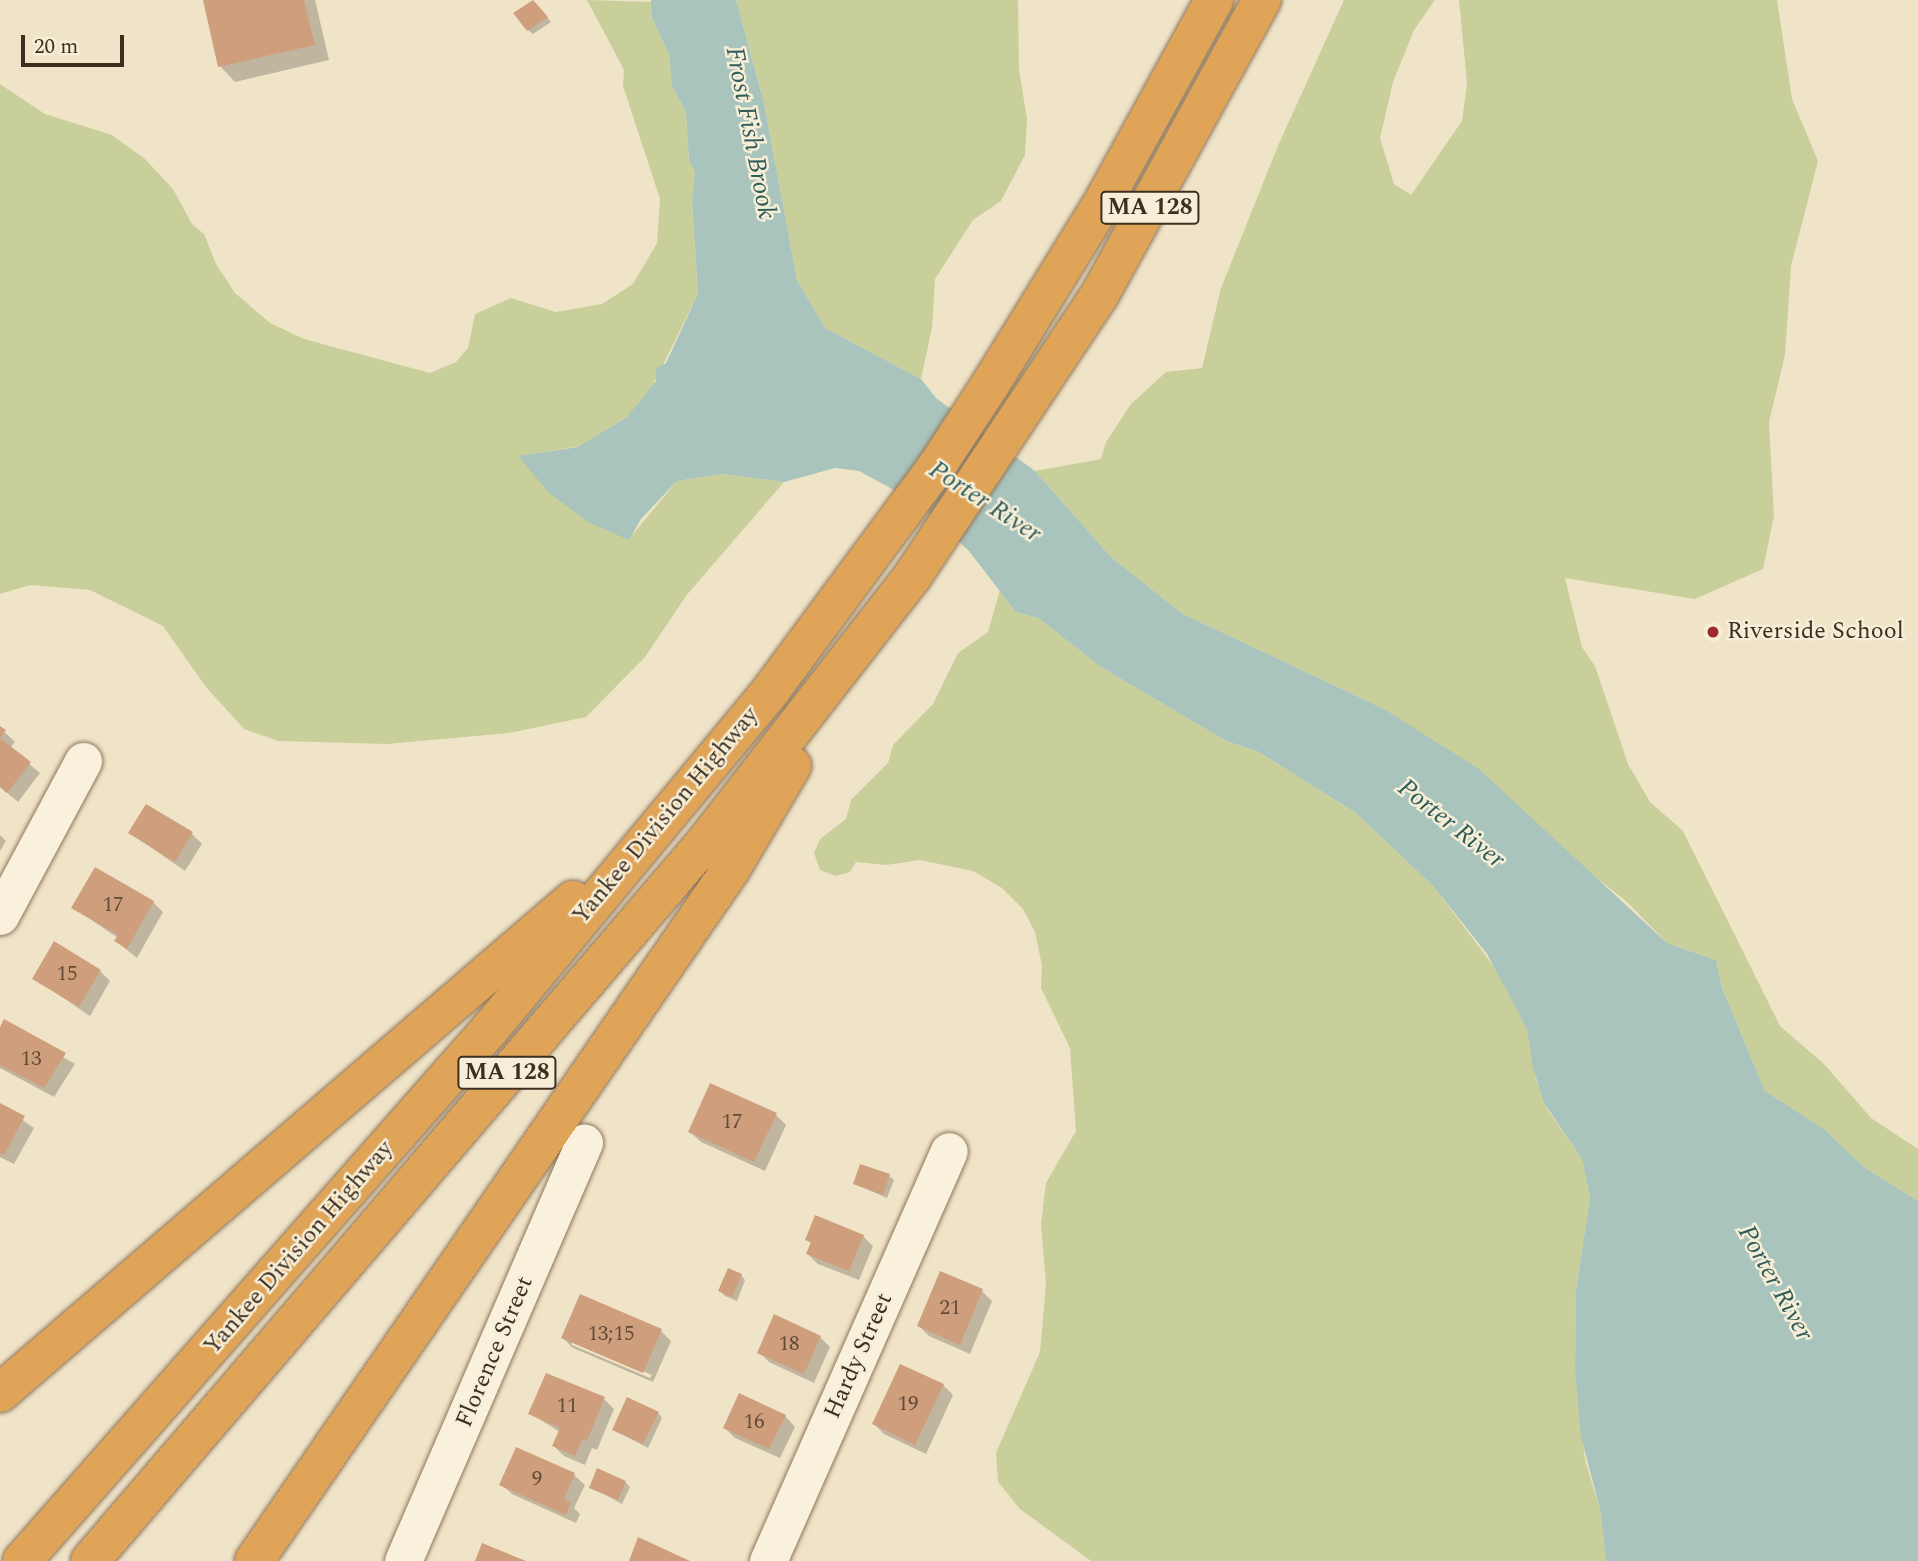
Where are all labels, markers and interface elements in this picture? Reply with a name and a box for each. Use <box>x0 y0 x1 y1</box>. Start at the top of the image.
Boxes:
scale bar <box>24 21 128 65</box>
text: 20 m <box>34 31 78 63</box>
water label: Frost Fish Brook <box>718 44 782 222</box>
road number: MA 128 <box>1099 188 1201 228</box>
water label: Porter River <box>923 454 1047 550</box>
place label: Riverside School <box>1727 618 1904 646</box>
marker: Riverside School <box>1705 624 1721 640</box>
street label: Yankee Division Highway <box>567 702 765 930</box>
water label: Porter River <box>1391 772 1511 876</box>
house number: 17 <box>103 892 123 918</box>
house number: 15 <box>57 961 77 987</box>
house number: 13 <box>21 1046 41 1072</box>
road number: MA 128 <box>456 1054 558 1092</box>
house number: 17 <box>722 1109 742 1135</box>
street label: Yankee Division Highway <box>198 1135 400 1361</box>
water label: Porter River <box>1730 1220 1820 1346</box>
street label: Florence Street <box>450 1272 540 1432</box>
street label: Hardy Street <box>818 1289 900 1423</box>
house number: 21 <box>940 1295 960 1321</box>
house number: 13;15 <box>587 1321 635 1347</box>
house number: 18 <box>779 1331 799 1357</box>
house number: 19 <box>898 1391 918 1417</box>
house number: 11 <box>557 1393 577 1419</box>
house number: 16 <box>744 1409 764 1435</box>
house number: 9 <box>532 1466 542 1492</box>

